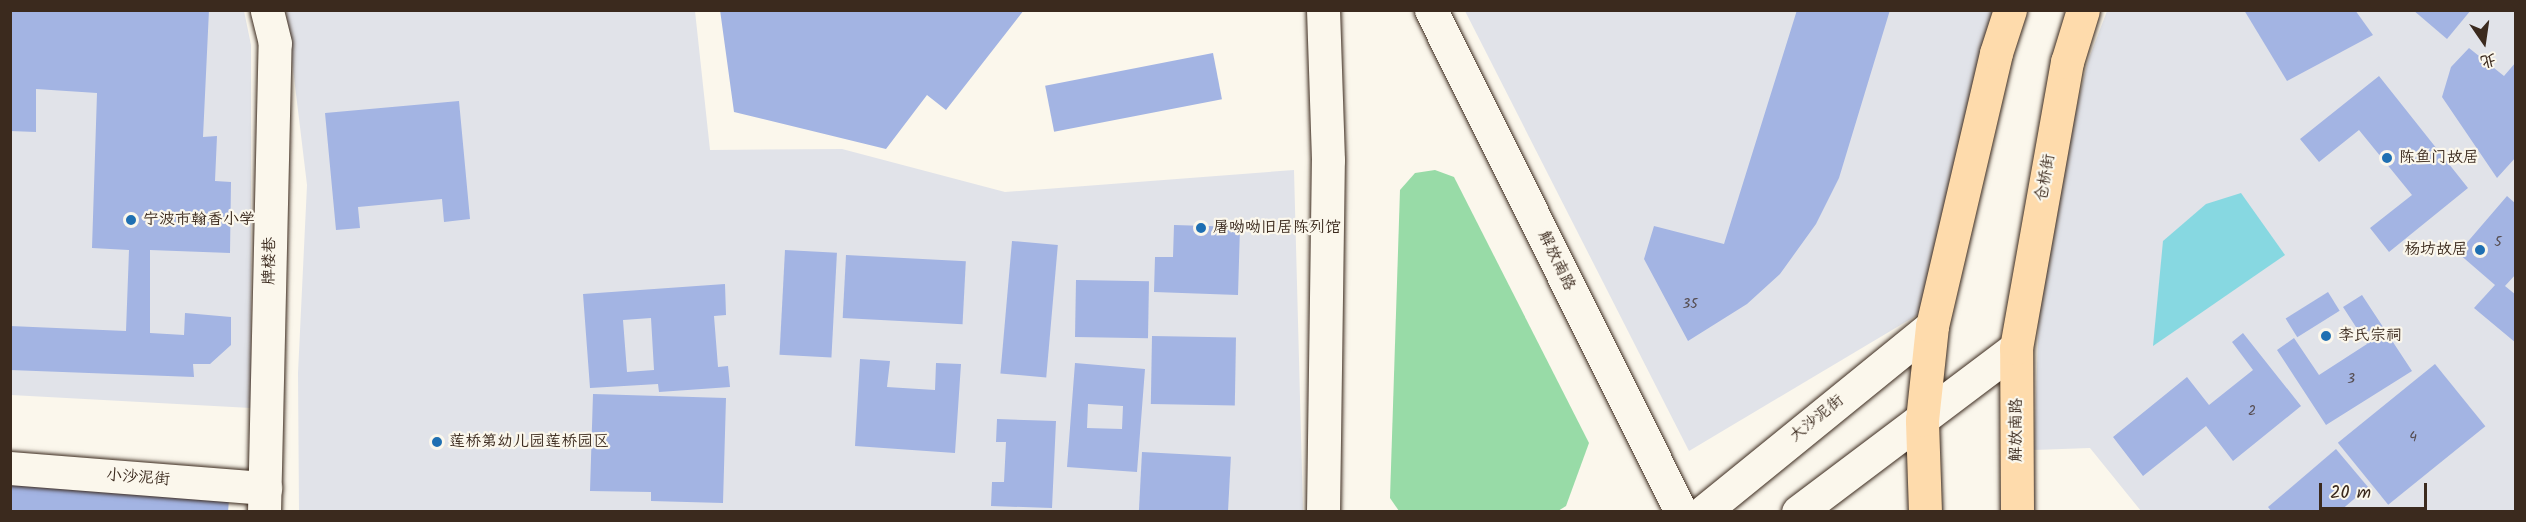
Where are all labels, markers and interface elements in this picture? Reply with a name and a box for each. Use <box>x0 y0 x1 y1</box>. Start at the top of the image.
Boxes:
north arrow <box>2454 12 2514 72</box>
text: 北 <box>2478 46 2499 74</box>
place label: 陈鱼门故居 <box>2399 148 2479 168</box>
marker: 陈鱼门故居 <box>2380 151 2394 165</box>
street label: 仓桥街 <box>2032 153 2060 203</box>
place label: 宁波市翰香小学 <box>143 210 255 230</box>
marker: 宁波市翰香小学 <box>124 213 138 227</box>
place label: 屠呦呦旧居陈列馆 <box>1213 218 1341 238</box>
marker: 屠呦呦旧居陈列馆 <box>1194 221 1208 235</box>
street label: 解放南路 <box>1533 228 1579 294</box>
house number: 5 <box>2494 234 2502 250</box>
street label: 牌楼巷 <box>260 237 280 285</box>
place label: 杨坊故居 <box>2404 240 2468 260</box>
marker: 杨坊故居 <box>2473 243 2487 257</box>
house number: 35 <box>1682 296 1698 312</box>
place label: 李氏宗祠 <box>2338 326 2402 346</box>
marker: 李氏宗祠 <box>2319 329 2333 343</box>
house number: 3 <box>2347 371 2355 387</box>
street label: 大沙泥街 <box>1786 391 1848 447</box>
street label: 解放南路 <box>2007 398 2027 462</box>
house number: 2 <box>2248 403 2256 419</box>
house number: 4 <box>2409 429 2417 445</box>
place label: 莲桥第幼儿园莲桥园区 <box>449 432 609 452</box>
marker: 莲桥第幼儿园莲桥园区 <box>430 435 444 449</box>
street label: 小沙泥街 <box>105 466 171 490</box>
scale bar <box>2322 471 2430 509</box>
text: 20 m <box>2330 479 2371 508</box>

